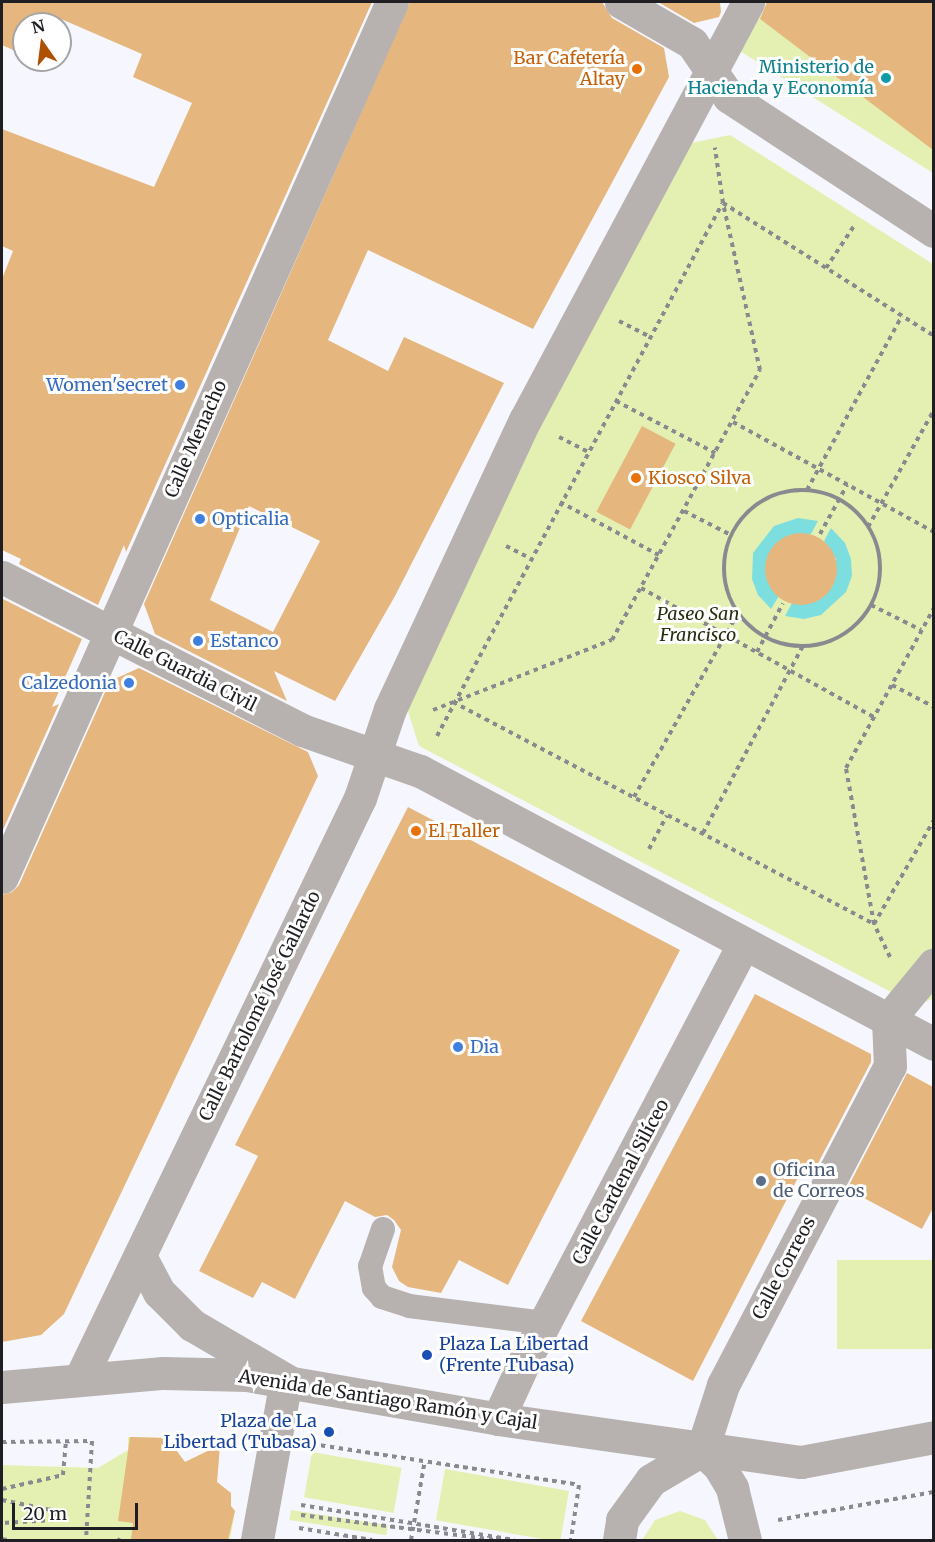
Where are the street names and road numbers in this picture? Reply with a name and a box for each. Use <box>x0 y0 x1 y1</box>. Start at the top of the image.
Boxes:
street label: Calle Menacho <box>160 377 232 501</box>
street label: Calle Guardia Civil <box>110 626 260 716</box>
street label: Calle Bartolomé José Gallardo <box>195 887 325 1125</box>
street label: Calle Cardenal Silíceo <box>568 1096 674 1268</box>
street label: Calle Correos <box>748 1213 820 1323</box>
street label: Avenida de Santiago Ramón y Cajal <box>237 1366 539 1434</box>

